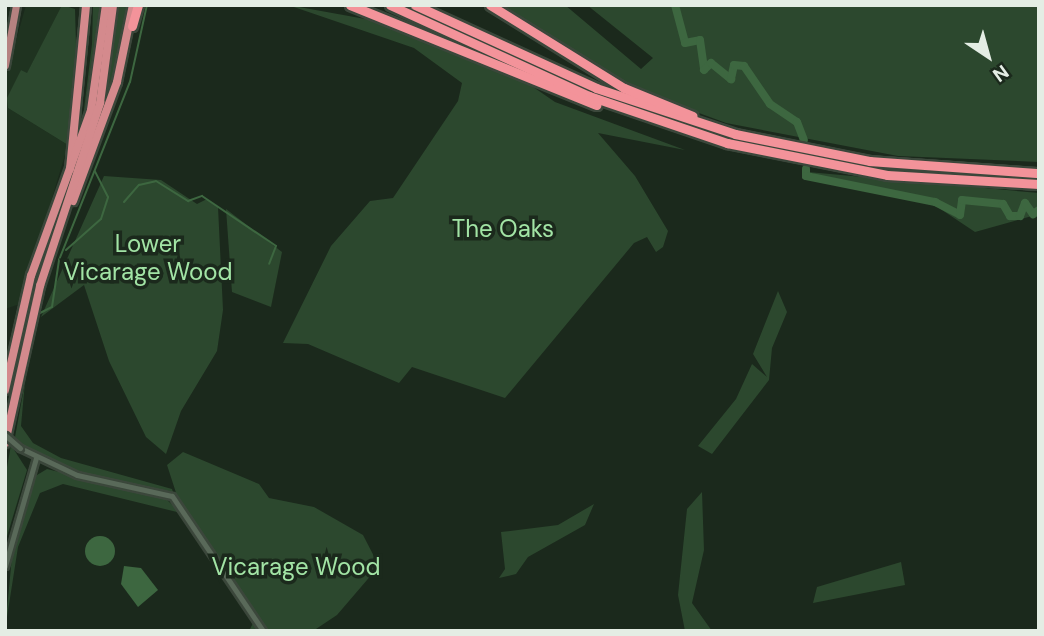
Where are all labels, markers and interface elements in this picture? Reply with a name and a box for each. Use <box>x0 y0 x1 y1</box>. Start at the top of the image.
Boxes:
north arrow <box>953 21 1023 91</box>
text: N <box>988 59 1014 88</box>
park label: The Oaks <box>452 215 554 243</box>
park label: Lower Vicarage Wood <box>64 230 232 286</box>
park label: Vicarage Wood <box>212 553 380 581</box>

